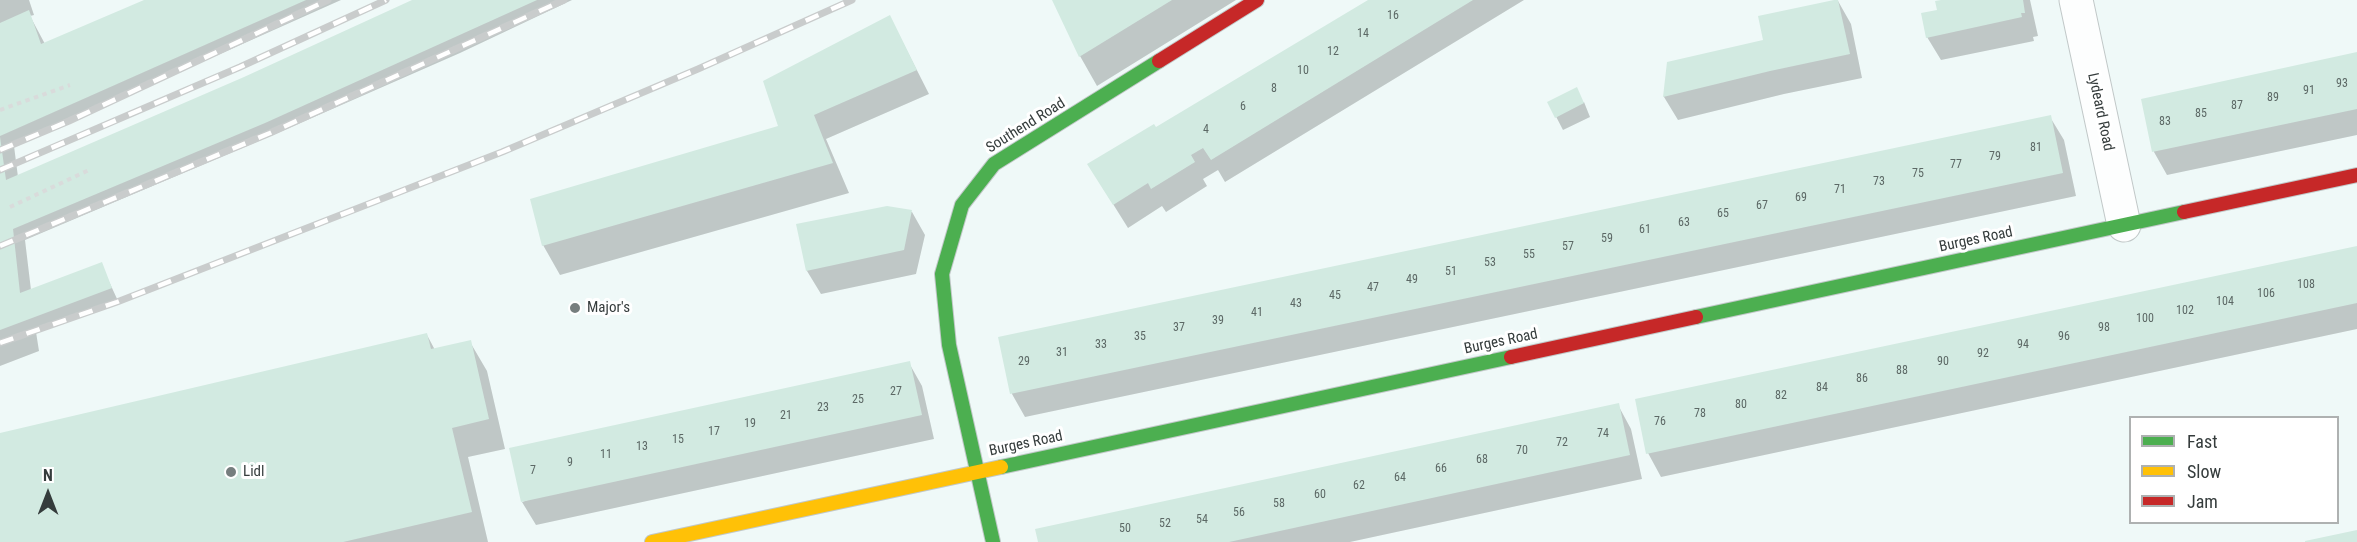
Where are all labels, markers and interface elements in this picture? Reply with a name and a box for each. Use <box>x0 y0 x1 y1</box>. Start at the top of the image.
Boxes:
house number: 16 <box>1387 9 1399 23</box>
house number: 14 <box>1357 27 1369 41</box>
house number: 12 <box>1327 45 1339 59</box>
house number: 10 <box>1297 64 1309 78</box>
street label: Lydeard Road <box>2083 71 2117 153</box>
house number: 93 <box>2336 77 2348 91</box>
house number: 8 <box>1271 82 1277 96</box>
house number: 91 <box>2303 84 2315 98</box>
house number: 89 <box>2267 91 2279 105</box>
street label: Southend Road <box>983 95 1069 157</box>
house number: 87 <box>2231 99 2243 113</box>
house number: 6 <box>1240 100 1246 114</box>
house number: 85 <box>2195 107 2207 121</box>
house number: 83 <box>2159 115 2171 129</box>
house number: 4 <box>1203 123 1209 137</box>
house number: 81 <box>2030 141 2042 155</box>
house number: 79 <box>1989 150 2001 164</box>
house number: 77 <box>1950 158 1962 172</box>
house number: 75 <box>1912 167 1924 181</box>
house number: 73 <box>1873 175 1885 189</box>
house number: 71 <box>1834 183 1846 197</box>
house number: 69 <box>1795 191 1807 205</box>
house number: 67 <box>1756 199 1768 213</box>
house number: 65 <box>1717 207 1729 221</box>
house number: 63 <box>1678 216 1690 230</box>
house number: 61 <box>1639 223 1651 237</box>
street label: Burges Road <box>1938 223 2014 257</box>
house number: 59 <box>1601 232 1613 246</box>
house number: 57 <box>1562 240 1574 254</box>
house number: 55 <box>1523 248 1535 262</box>
house number: 53 <box>1484 256 1496 270</box>
house number: 51 <box>1445 265 1457 279</box>
house number: 49 <box>1406 273 1418 287</box>
house number: 108 <box>2297 278 2315 292</box>
house number: 47 <box>1367 281 1379 295</box>
house number: 106 <box>2257 287 2275 301</box>
house number: 45 <box>1329 289 1341 303</box>
house number: 104 <box>2216 295 2234 309</box>
house number: 43 <box>1290 297 1302 311</box>
place label: Major's <box>587 299 630 317</box>
marker: Major's <box>568 301 582 315</box>
house number: 102 <box>2176 304 2194 318</box>
house number: 41 <box>1251 306 1263 320</box>
house number: 100 <box>2136 312 2154 326</box>
house number: 39 <box>1212 314 1224 328</box>
house number: 37 <box>1173 321 1185 335</box>
house number: 98 <box>2098 321 2110 335</box>
street label: Burges Road <box>1463 325 1539 359</box>
house number: 35 <box>1134 330 1146 344</box>
house number: 96 <box>2058 330 2070 344</box>
house number: 33 <box>1095 338 1107 352</box>
house number: 94 <box>2017 338 2029 352</box>
house number: 31 <box>1056 346 1068 360</box>
house number: 92 <box>1977 347 1989 361</box>
house number: 29 <box>1018 355 1030 369</box>
house number: 90 <box>1937 355 1949 369</box>
house number: 88 <box>1896 364 1908 378</box>
house number: 86 <box>1856 372 1868 386</box>
house number: 84 <box>1816 381 1828 395</box>
house number: 27 <box>890 385 902 399</box>
house number: 82 <box>1775 389 1787 403</box>
house number: 25 <box>852 393 864 407</box>
house number: 80 <box>1735 398 1747 412</box>
house number: 23 <box>817 401 829 415</box>
house number: 78 <box>1694 407 1706 421</box>
house number: 21 <box>780 409 792 423</box>
house number: 76 <box>1654 415 1666 429</box>
legend <box>2129 416 2339 524</box>
house number: 19 <box>744 417 756 431</box>
house number: 17 <box>708 425 720 439</box>
street label: Burges Road <box>988 427 1064 461</box>
house number: 74 <box>1597 427 1609 441</box>
text: Fast <box>2187 431 2218 452</box>
house number: 15 <box>672 433 684 447</box>
house number: 72 <box>1556 436 1568 450</box>
house number: 13 <box>636 440 648 454</box>
house number: 70 <box>1516 444 1528 458</box>
house number: 11 <box>600 448 612 462</box>
house number: 68 <box>1476 453 1488 467</box>
house number: 9 <box>567 456 573 470</box>
text: Slow <box>2187 461 2221 482</box>
house number: 66 <box>1435 462 1447 476</box>
place label: Lidl <box>243 463 264 481</box>
north arrow <box>18 464 78 524</box>
house number: 7 <box>530 464 536 478</box>
marker: Lidl <box>224 465 238 479</box>
text: N <box>43 466 53 485</box>
house number: 64 <box>1394 471 1406 485</box>
house number: 62 <box>1353 479 1365 493</box>
house number: 60 <box>1314 488 1326 502</box>
text: Jam <box>2187 491 2218 512</box>
house number: 58 <box>1273 497 1285 511</box>
house number: 56 <box>1233 506 1245 520</box>
house number: 54 <box>1196 513 1208 527</box>
house number: 52 <box>1159 517 1171 531</box>
house number: 50 <box>1119 522 1131 536</box>

